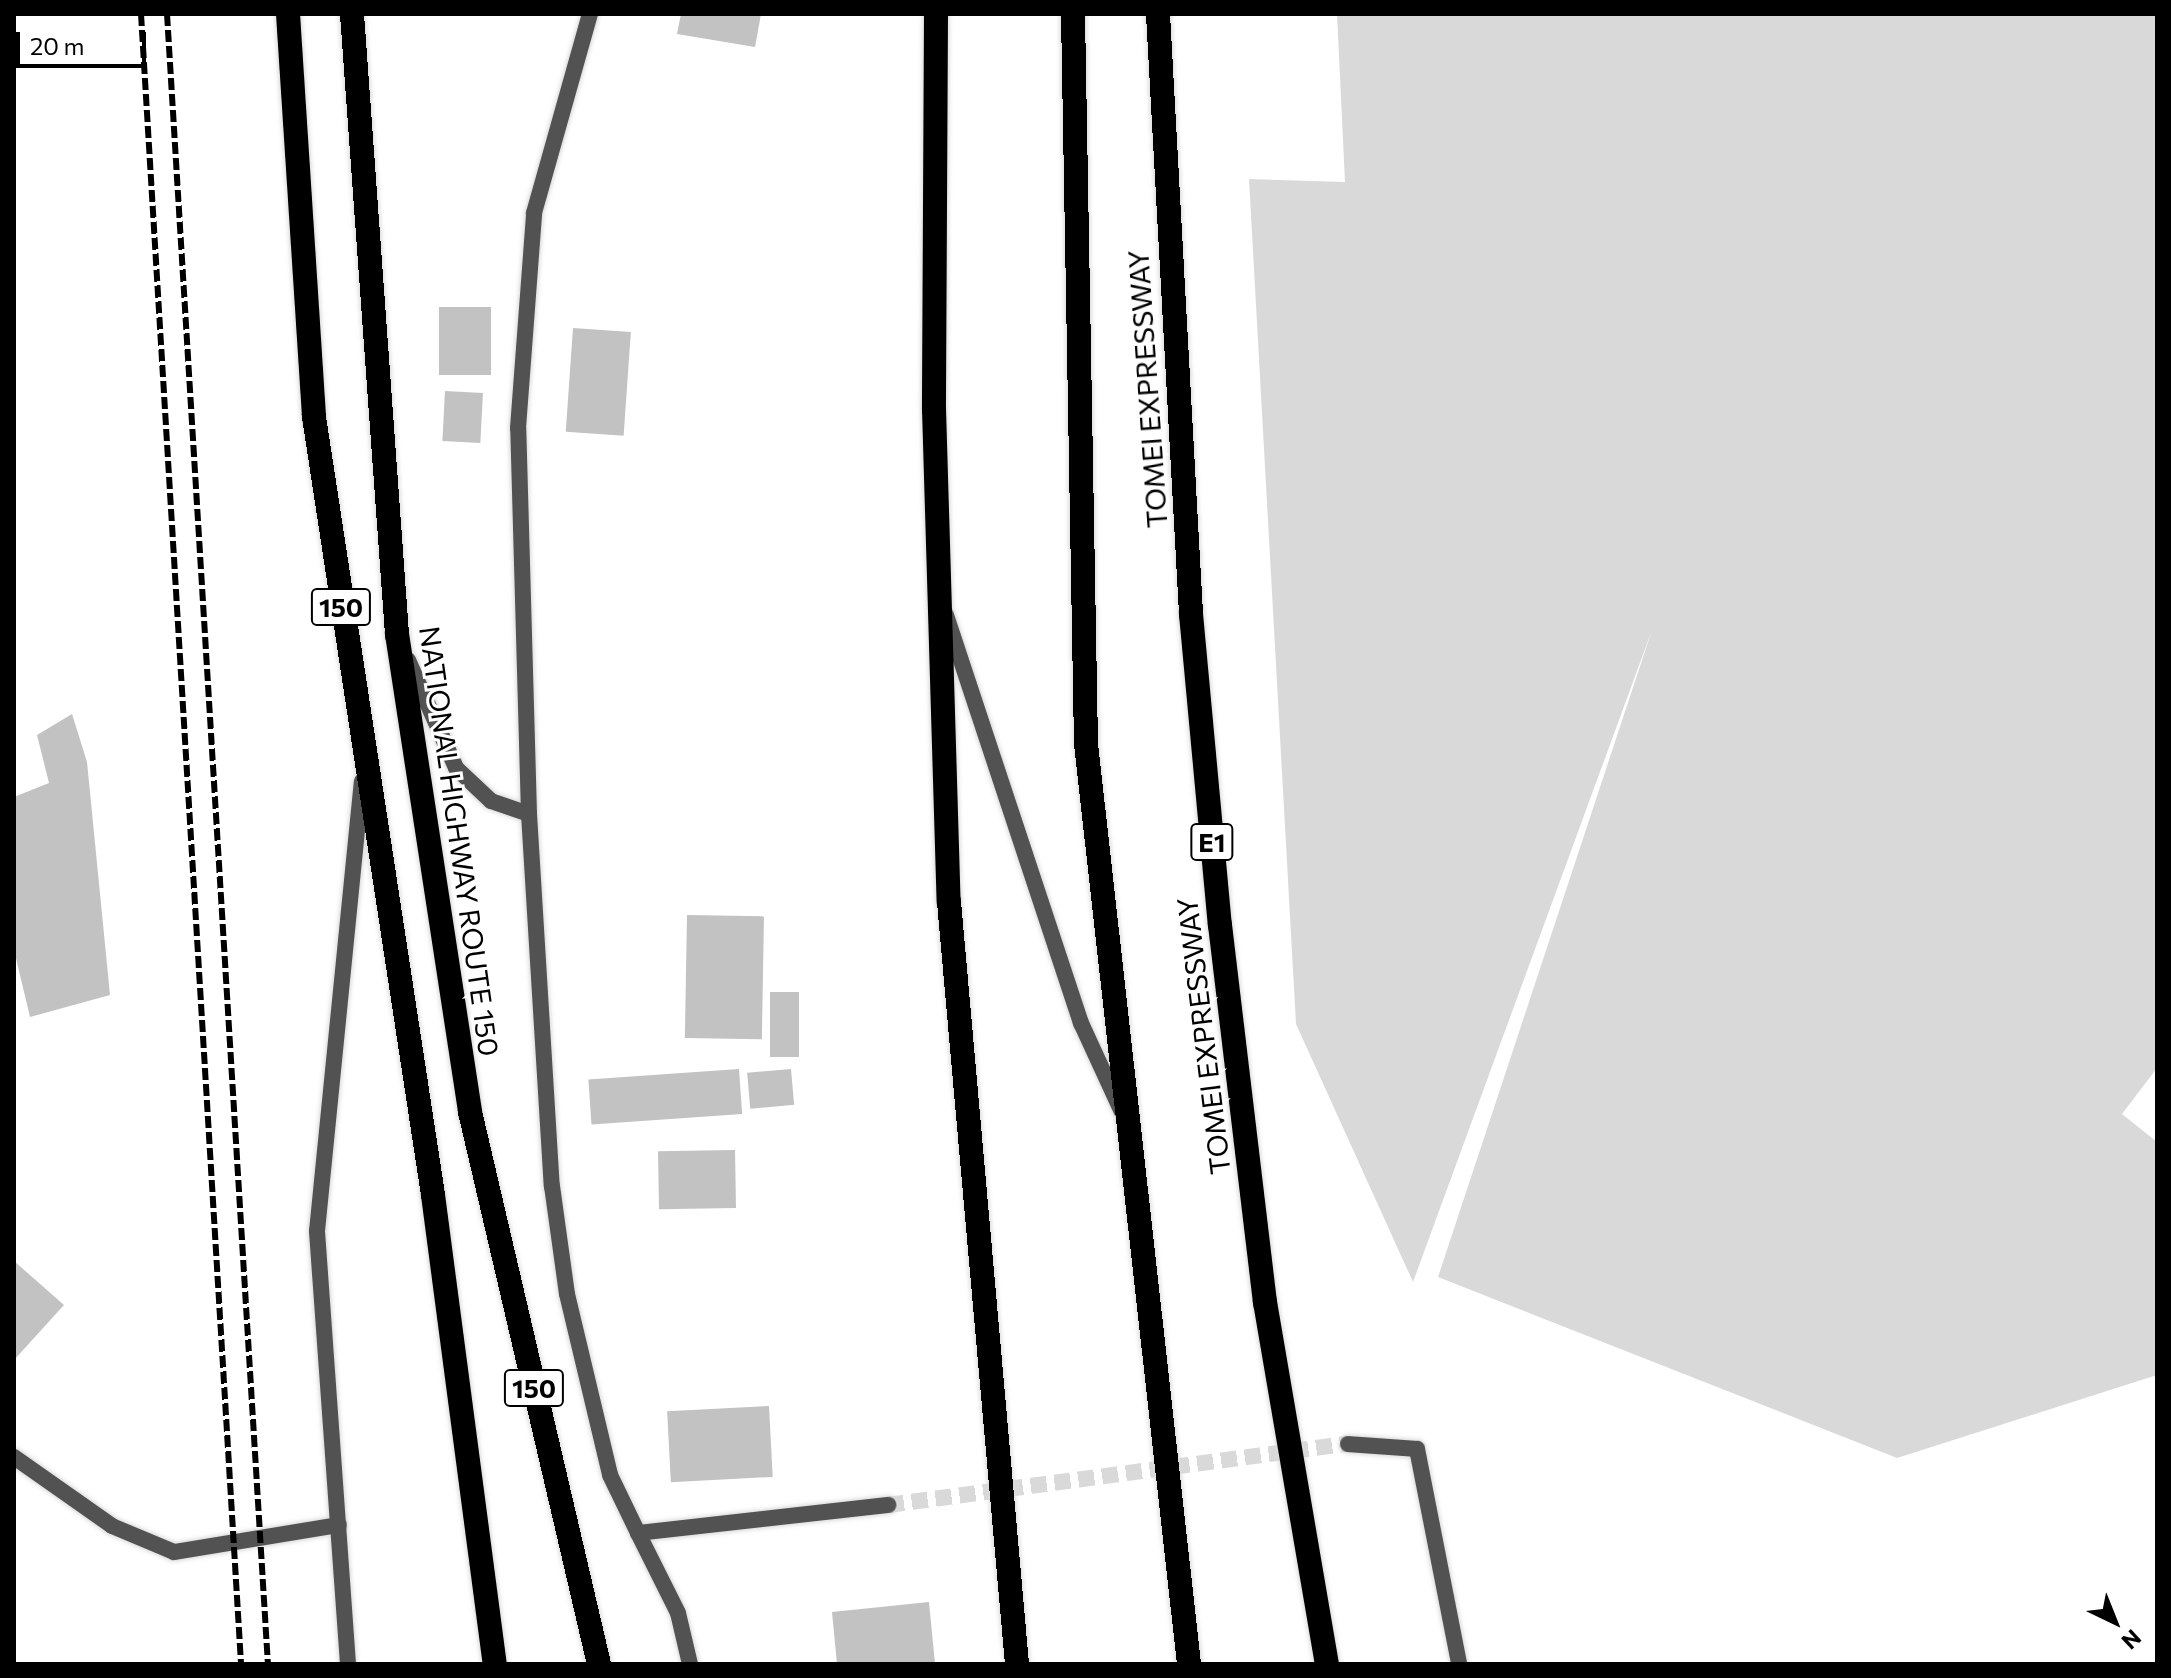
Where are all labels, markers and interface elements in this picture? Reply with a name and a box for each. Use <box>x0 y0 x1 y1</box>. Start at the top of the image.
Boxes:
scale bar <box>20 16 150 66</box>
text: 20 m <box>30 31 84 60</box>
street label: TOMEI EXPRESSWAY <box>1121 249 1173 529</box>
road number: 150 <box>309 585 373 629</box>
street label: NATIONAL HIGHWAY ROUTE 150 <box>413 624 507 1058</box>
road number: E1 <box>1190 820 1234 864</box>
street label: TOMEI EXPRESSWAY <box>1169 896 1237 1176</box>
road number: 150 <box>502 1366 566 1410</box>
north arrow <box>2075 1582 2155 1662</box>
text: N <box>2116 1624 2147 1655</box>

